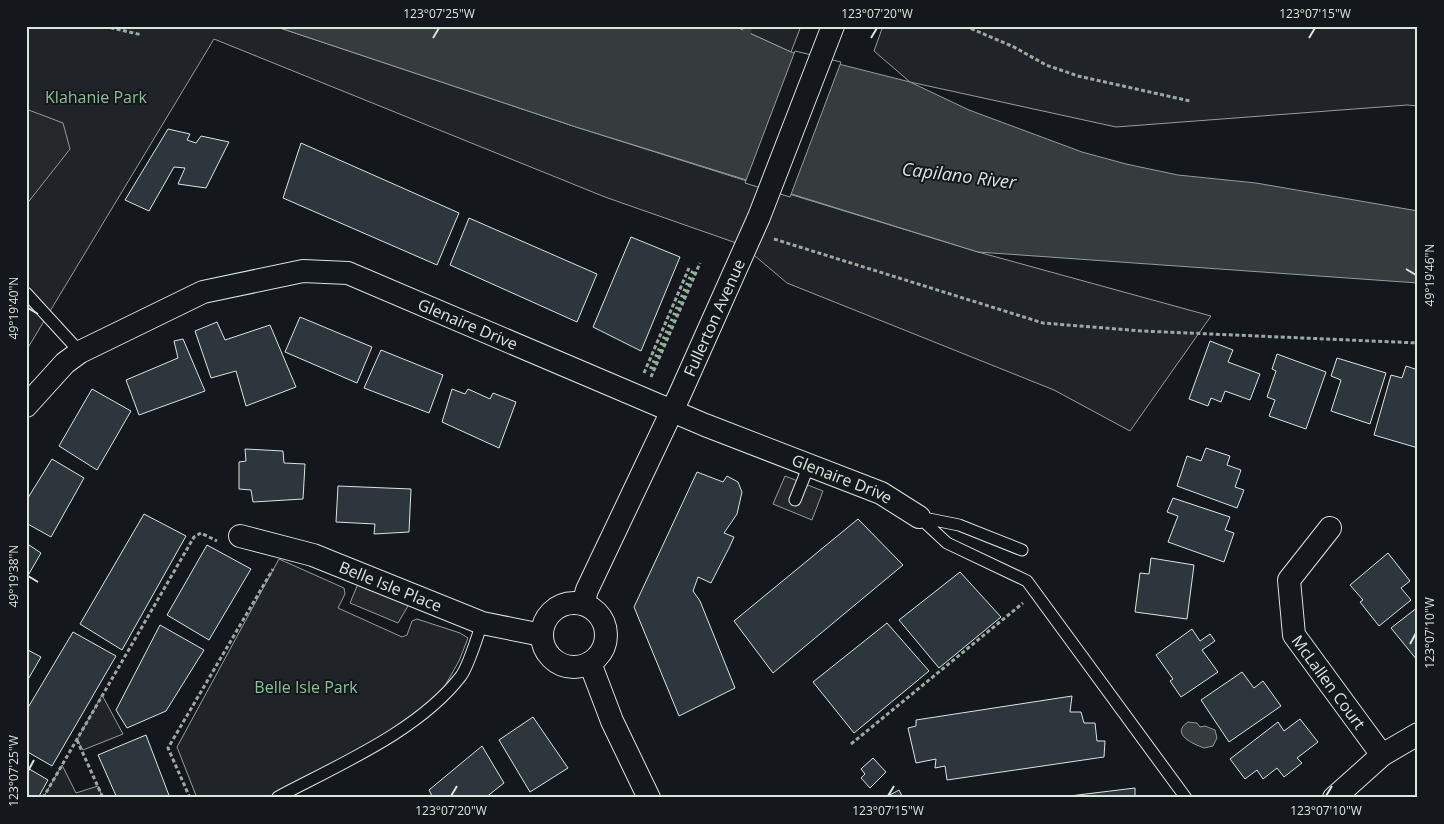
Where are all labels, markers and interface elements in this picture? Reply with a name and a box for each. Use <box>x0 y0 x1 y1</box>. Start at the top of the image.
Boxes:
text: 123°07'25"W <box>403 5 475 22</box>
text: 123°07'20"W <box>841 5 913 22</box>
text: 123°07'15"W <box>1279 5 1351 22</box>
park label: Klahanie Park <box>45 86 148 108</box>
water label: Capilano River <box>901 156 1018 194</box>
text: 49°19'46"N <box>1421 244 1438 306</box>
street label: Fullerton Avenue <box>678 255 750 380</box>
text: 49°19'40"N <box>5 277 22 339</box>
street label: Glenaire Drive <box>415 293 521 355</box>
street label: Glenaire Drive <box>789 449 897 509</box>
text: 49°19'38"N <box>5 545 22 607</box>
street label: Belle Isle Place <box>336 556 445 617</box>
text: 123°07'10"W <box>1421 597 1438 669</box>
street label: McLallen Court <box>1287 631 1371 734</box>
park label: Belle Isle Park <box>254 676 358 698</box>
text: 123°07'25"W <box>5 735 22 807</box>
text: 123°07'20"W <box>415 802 487 819</box>
text: 123°07'15"W <box>852 802 924 819</box>
text: 123°07'10"W <box>1290 802 1362 819</box>

